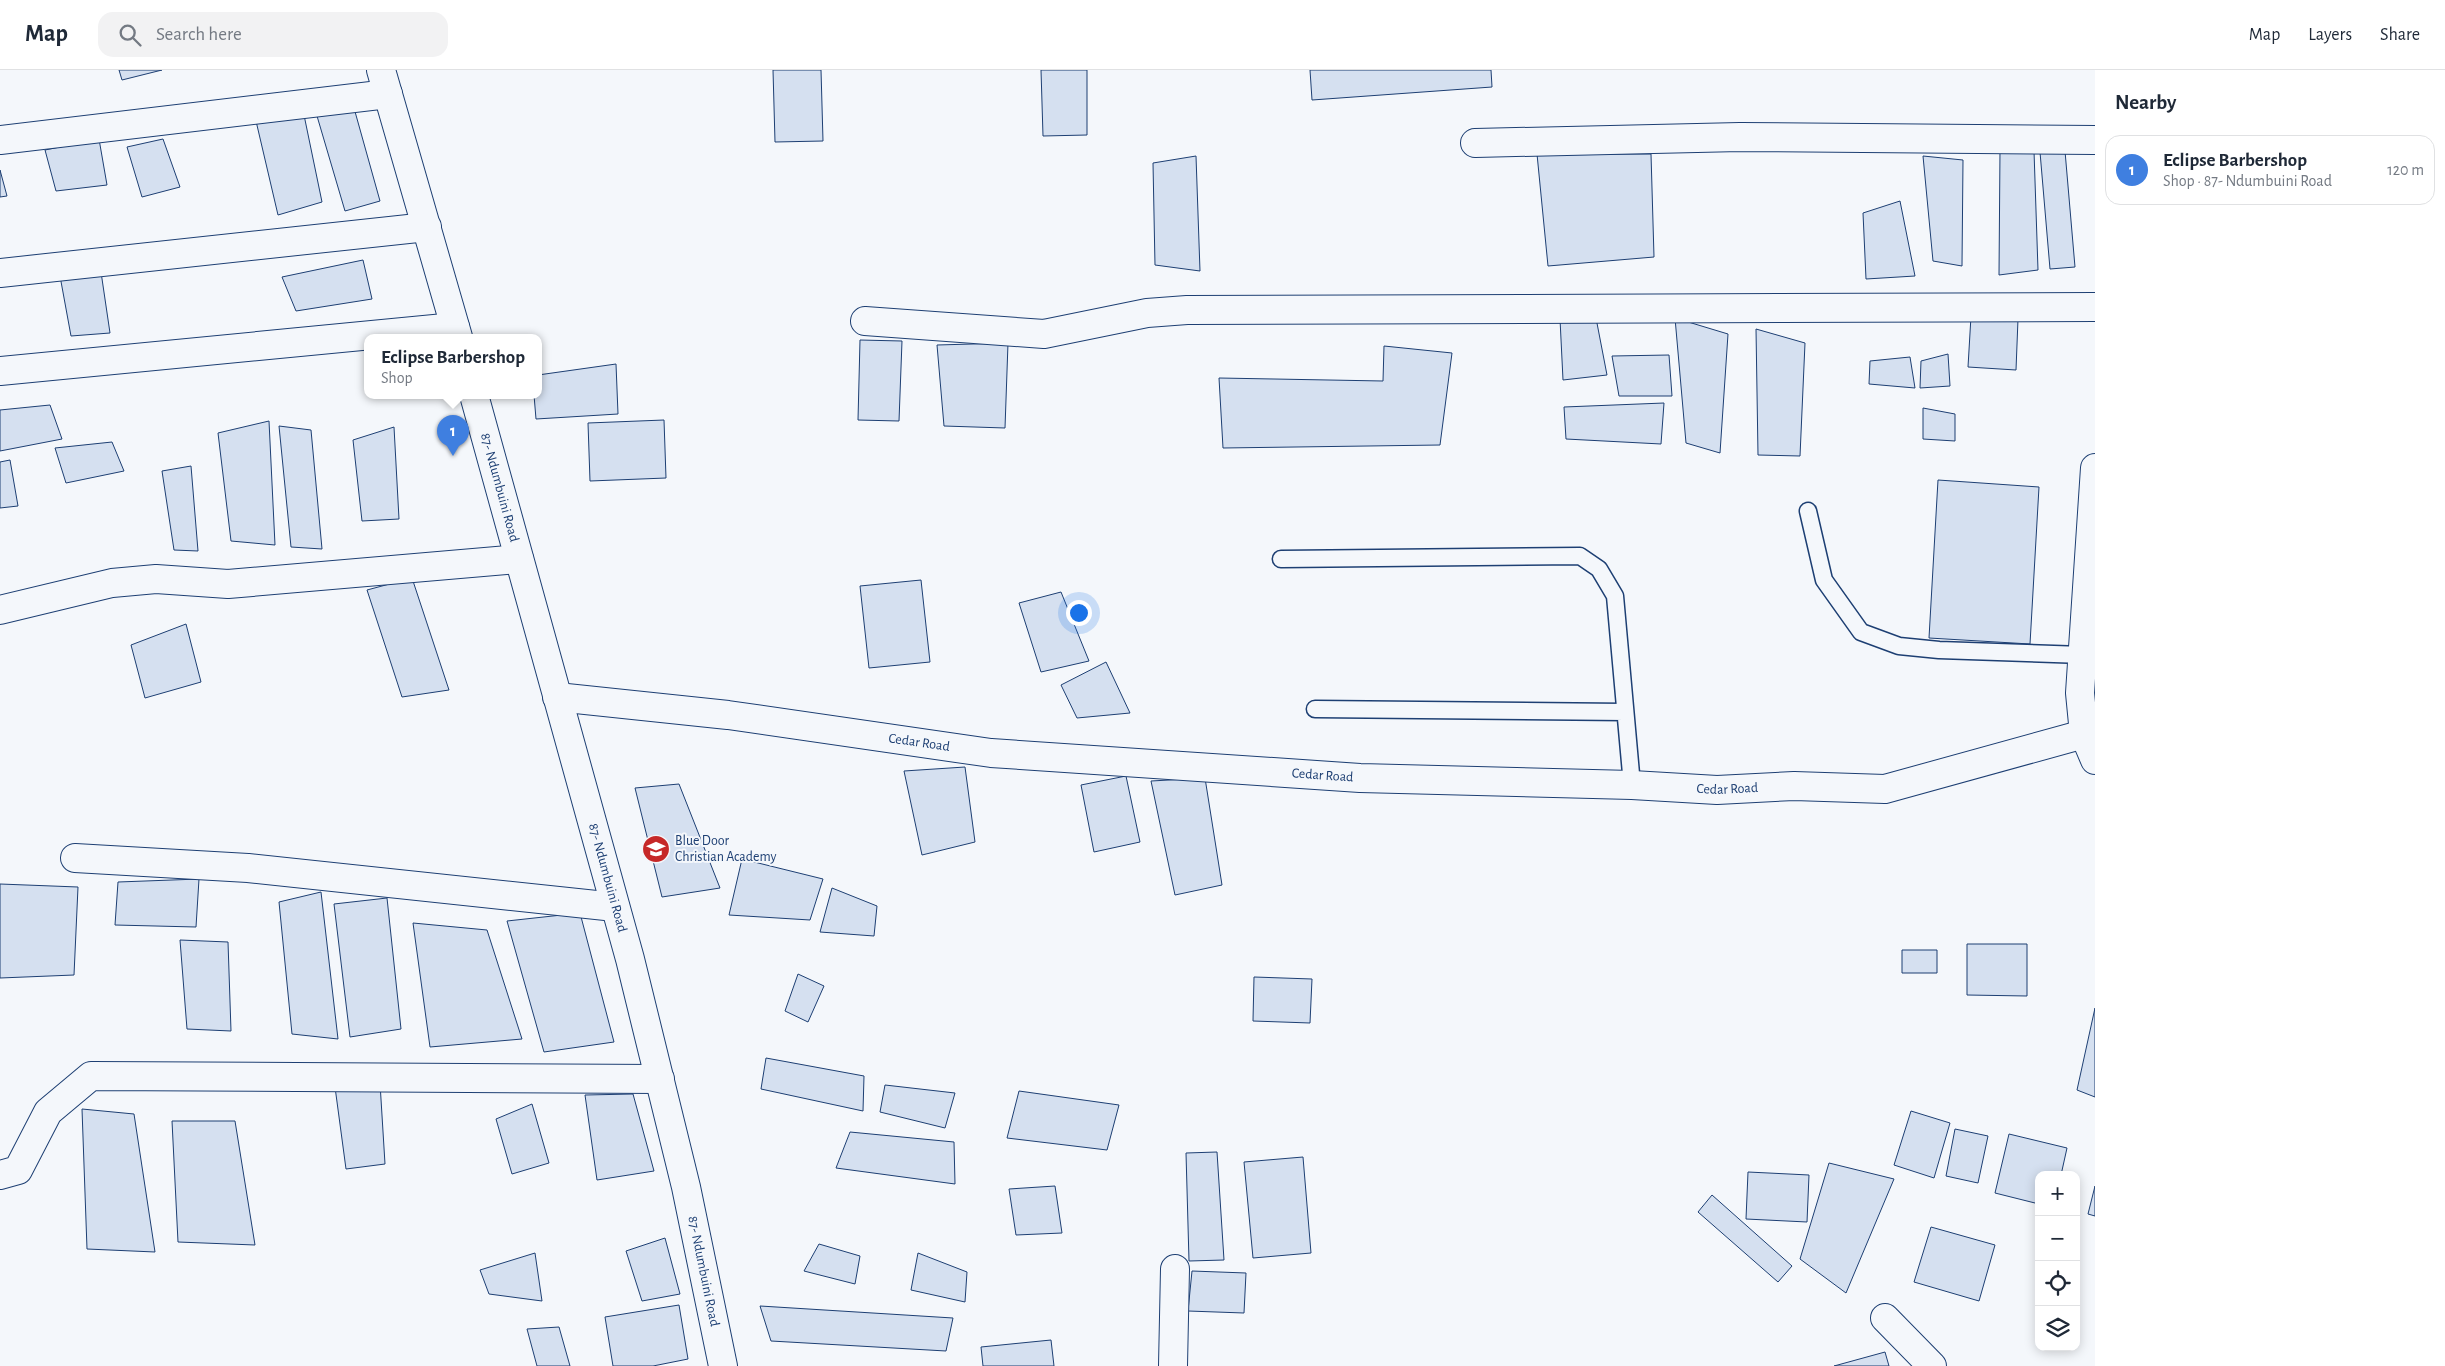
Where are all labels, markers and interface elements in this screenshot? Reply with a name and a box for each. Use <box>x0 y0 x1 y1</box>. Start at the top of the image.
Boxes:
search box <box>98 12 448 57</box>
icon: search <box>116 21 144 49</box>
text: Map <box>25 22 68 46</box>
text: Search here <box>156 25 242 44</box>
text: Map <box>2249 26 2280 44</box>
text: Layers <box>2308 26 2352 44</box>
text: Share <box>2380 26 2420 44</box>
text: Nearby <box>2115 92 2176 113</box>
text: Eclipse Barbershop <box>2163 151 2307 170</box>
text: 1 <box>2129 162 2135 178</box>
text: 120 m <box>2387 162 2424 178</box>
text: Shop · 87- Ndumbuini Road <box>2163 173 2332 189</box>
popup <box>364 334 542 399</box>
text: Eclipse Barbershop <box>381 348 525 367</box>
text: Shop <box>381 370 413 386</box>
pin: 1 <box>437 415 469 456</box>
street label: 87- Ndumbuini Road <box>478 431 521 544</box>
your location <box>1066 600 1092 626</box>
street label: Cedar Road <box>887 731 951 754</box>
street label: Cedar Road <box>1291 766 1354 785</box>
street label: Cedar Road <box>1696 781 1758 797</box>
street label: 87- Ndumbuini Road <box>586 822 629 934</box>
school or university icon: Blue Door Christian Academy <box>641 834 671 864</box>
place label: Blue Door Christian Academy <box>675 834 776 864</box>
map controls <box>2035 1171 2080 1351</box>
button: + <box>2035 1171 2080 1216</box>
street label: 87- Ndumbuini Road <box>685 1215 722 1328</box>
button: − <box>2035 1216 2080 1261</box>
button: locate <box>2035 1261 2080 1306</box>
button: layers <box>2035 1306 2080 1351</box>

